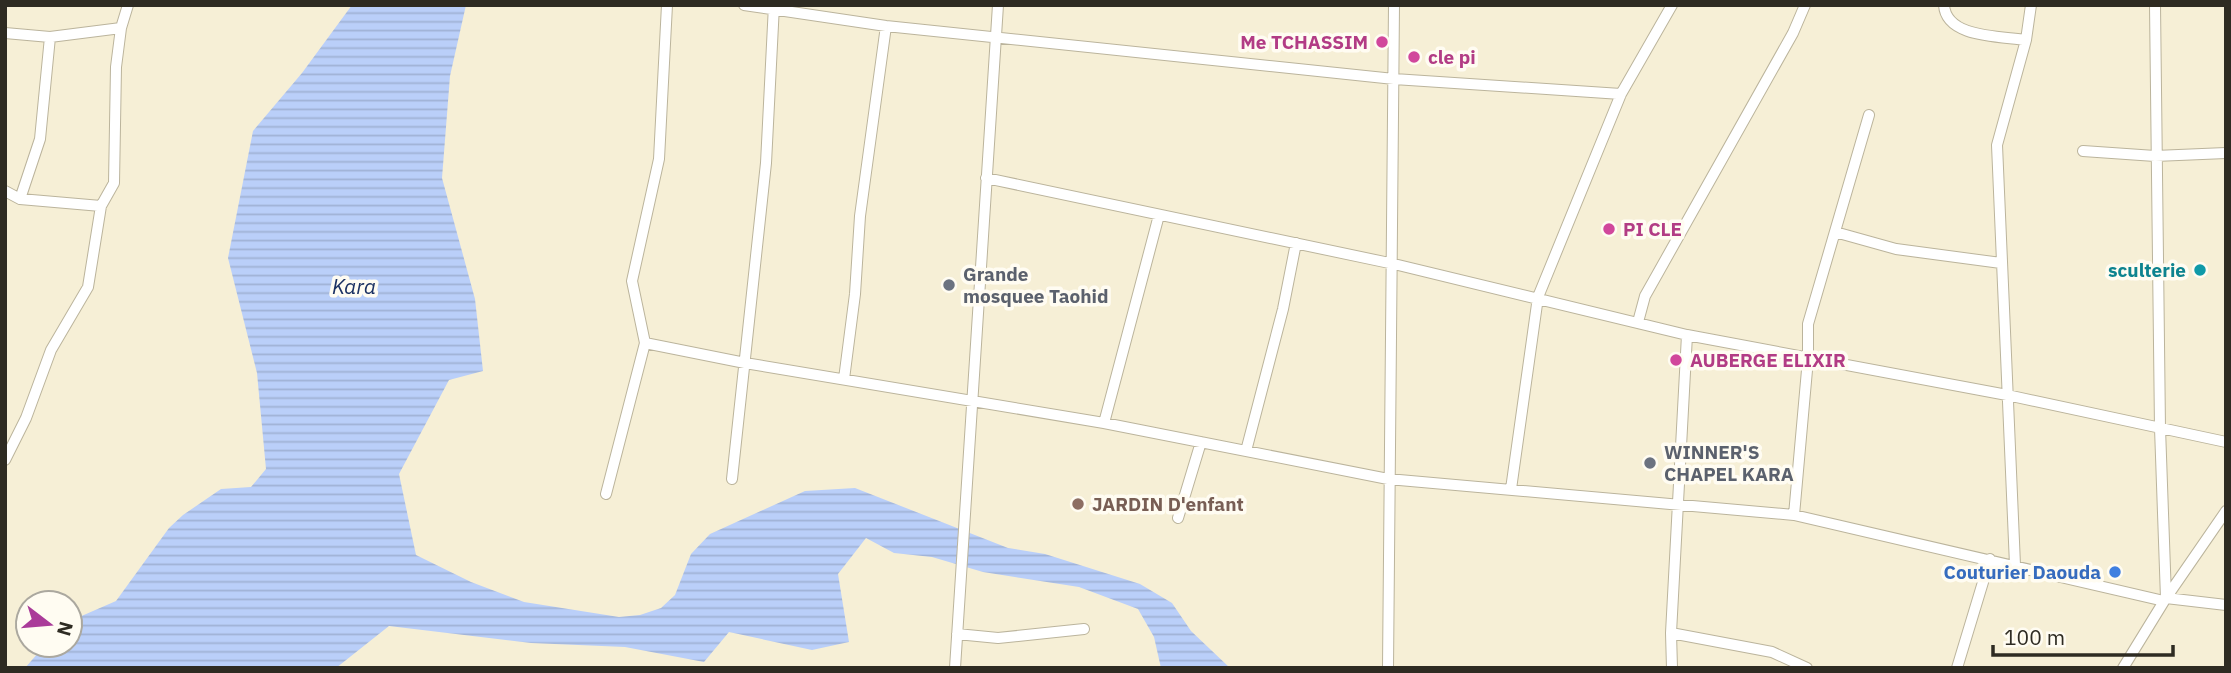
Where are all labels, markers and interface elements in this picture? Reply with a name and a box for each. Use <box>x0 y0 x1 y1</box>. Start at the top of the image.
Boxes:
place label: Me TCHASSIM <box>1240 30 1368 54</box>
marker: Me TCHASSIM <box>1374 34 1390 50</box>
place label: cle pi <box>1428 45 1476 69</box>
marker: cle pi <box>1406 49 1422 65</box>
place label: PI CLE <box>1623 217 1682 241</box>
marker: PI CLE <box>1601 221 1617 237</box>
place label: sculterie <box>2108 258 2186 282</box>
place label: Grande mosquee Taohid <box>963 262 1109 308</box>
marker: sculterie <box>2192 262 2208 278</box>
water label: Kara <box>332 272 376 300</box>
marker: Grande mosquee Taohid <box>941 277 957 293</box>
place label: AUBERGE ELIXIR <box>1690 348 1846 372</box>
marker: AUBERGE ELIXIR <box>1668 352 1684 368</box>
place label: WINNER'S CHAPEL KARA <box>1664 440 1794 486</box>
marker: WINNER'S CHAPEL KARA <box>1642 455 1658 471</box>
place label: JARDIN D'enfant <box>1092 492 1244 516</box>
marker: JARDIN D'enfant <box>1070 496 1086 512</box>
place label: Couturier Daouda <box>1944 560 2101 584</box>
marker: Couturier Daouda <box>2107 564 2123 580</box>
north arrow <box>14 589 84 659</box>
scale bar <box>1993 614 2173 658</box>
text: N <box>52 619 79 639</box>
text: 100 m <box>2004 623 2065 651</box>

